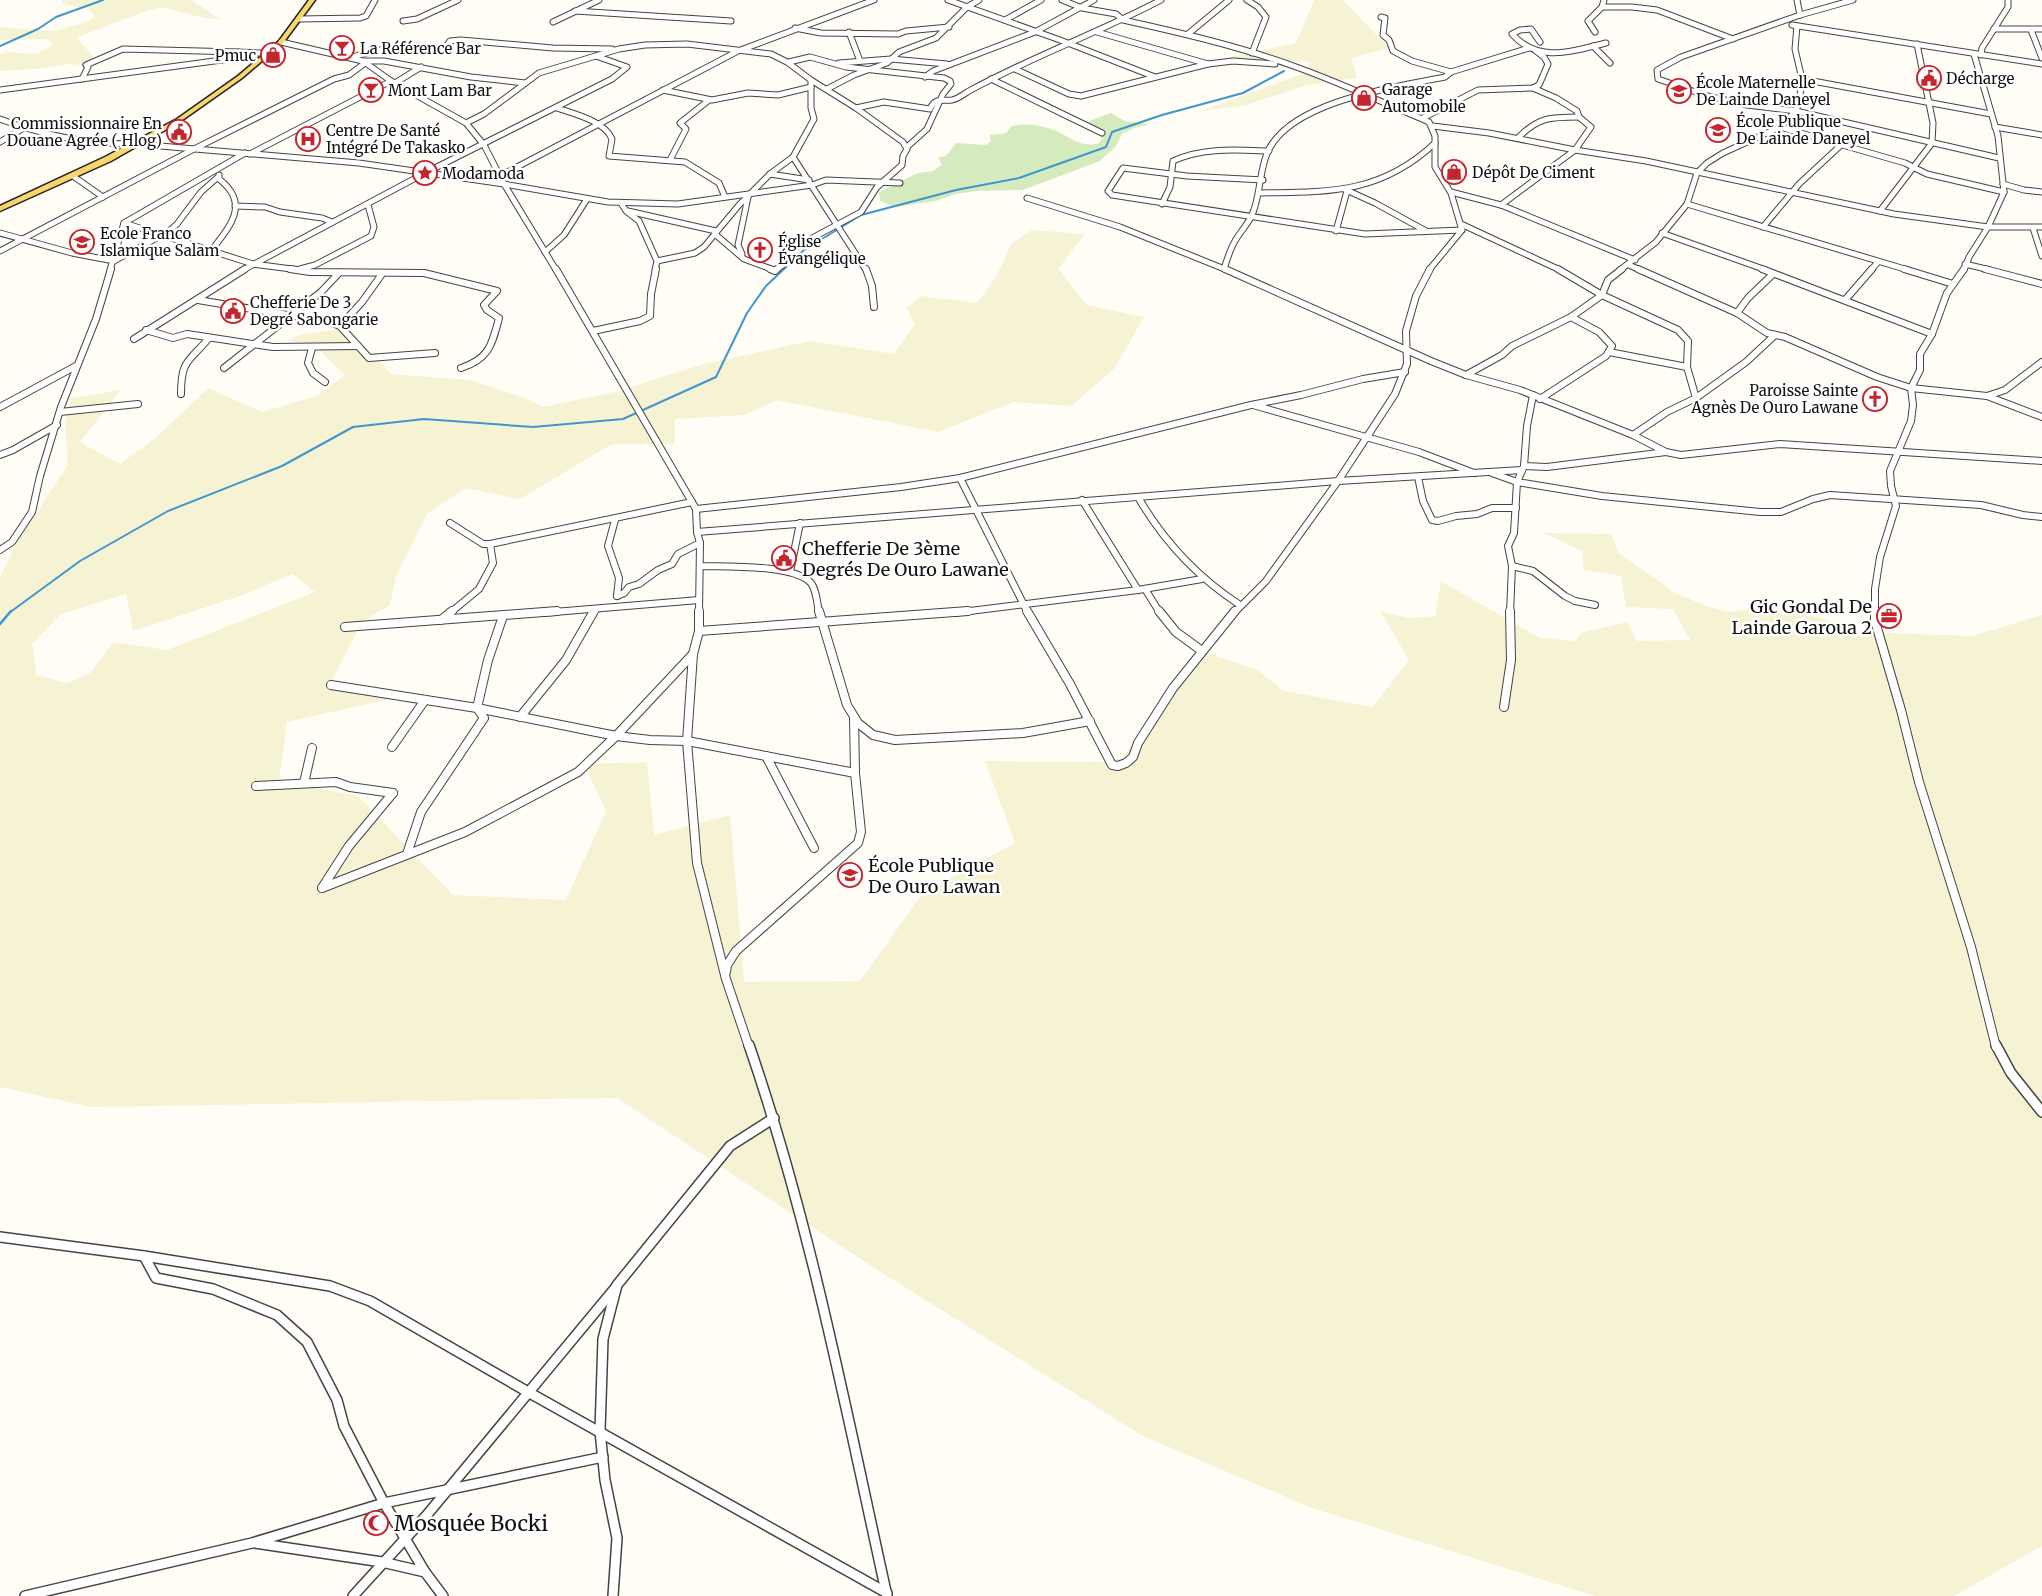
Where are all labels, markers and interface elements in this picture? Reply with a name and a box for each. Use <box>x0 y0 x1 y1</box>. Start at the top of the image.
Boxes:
bar icon: La Référence Bar <box>329 35 355 61</box>
place label: La Référence Bar <box>360 39 481 58</box>
shop icon: Pmuc <box>260 42 286 68</box>
place label: Pmuc <box>215 46 256 65</box>
public building icon: Décharge <box>1916 65 1942 91</box>
place label: Décharge <box>1946 69 2014 88</box>
place label: École Maternelle De Lainde Daneyel <box>1696 72 1831 109</box>
bar icon: Mont Lam Bar <box>358 77 384 103</box>
school or university icon: École Maternelle De Lainde Daneyel <box>1666 78 1692 104</box>
place label: Garage Automobile <box>1381 80 1466 116</box>
place label: Mont Lam Bar <box>388 81 492 100</box>
shop icon: Garage Automobile <box>1351 85 1377 111</box>
place label: École Publique De Lainde Daneyel <box>1736 111 1871 148</box>
place label: Commissionnaire En Douane Agrée ( Hlog) <box>7 114 162 150</box>
school or university icon: École Publique De Lainde Daneyel <box>1705 117 1731 143</box>
public building icon: Commissionnaire En Douane Agrée ( Hlog) <box>166 119 192 145</box>
place label: Centre De Santé Intégré De Takasko <box>326 121 466 157</box>
hospital icon: Centre De Santé Intégré De Takasko <box>295 126 321 152</box>
shop icon: Dépôt De Ciment <box>1441 159 1467 185</box>
place icon: Modamoda <box>412 160 438 186</box>
place label: Dépôt De Ciment <box>1472 163 1595 182</box>
place label: Modamoda <box>442 164 524 183</box>
place label: Ecole Franco Islamique Salam <box>100 224 219 260</box>
school or university icon: Ecole Franco Islamique Salam <box>69 229 95 255</box>
place label: Église Évangélique <box>778 231 866 268</box>
church icon: Église Évangélique <box>747 237 773 263</box>
place label: Chefferie De 3 Degré Sabongarie <box>250 293 378 329</box>
public building icon: Chefferie De 3 Degré Sabongarie <box>220 298 246 324</box>
place label: Paroisse Sainte Agnès De Ouro Lawane <box>1690 381 1858 417</box>
church icon: Paroisse Sainte Agnès De Ouro Lawane <box>1862 386 1888 412</box>
place label: Chefferie De 3ème Degrés De Ouro Lawane <box>802 537 1009 581</box>
public building icon: Chefferie De 3ème Degrés De Ouro Lawane <box>771 545 797 571</box>
place label: Gic Gondal De Lainde Garoua 2 <box>1731 595 1872 639</box>
office icon: Gic Gondal De Lainde Garoua 2 <box>1876 603 1902 629</box>
place label: École Publique De Ouro Lawan <box>868 854 1000 898</box>
school or university icon: École Publique De Ouro Lawan <box>837 862 863 888</box>
mosque icon: Mosquée Bocki <box>363 1510 389 1536</box>
place label: Mosquée Bocki <box>394 1510 548 1537</box>

